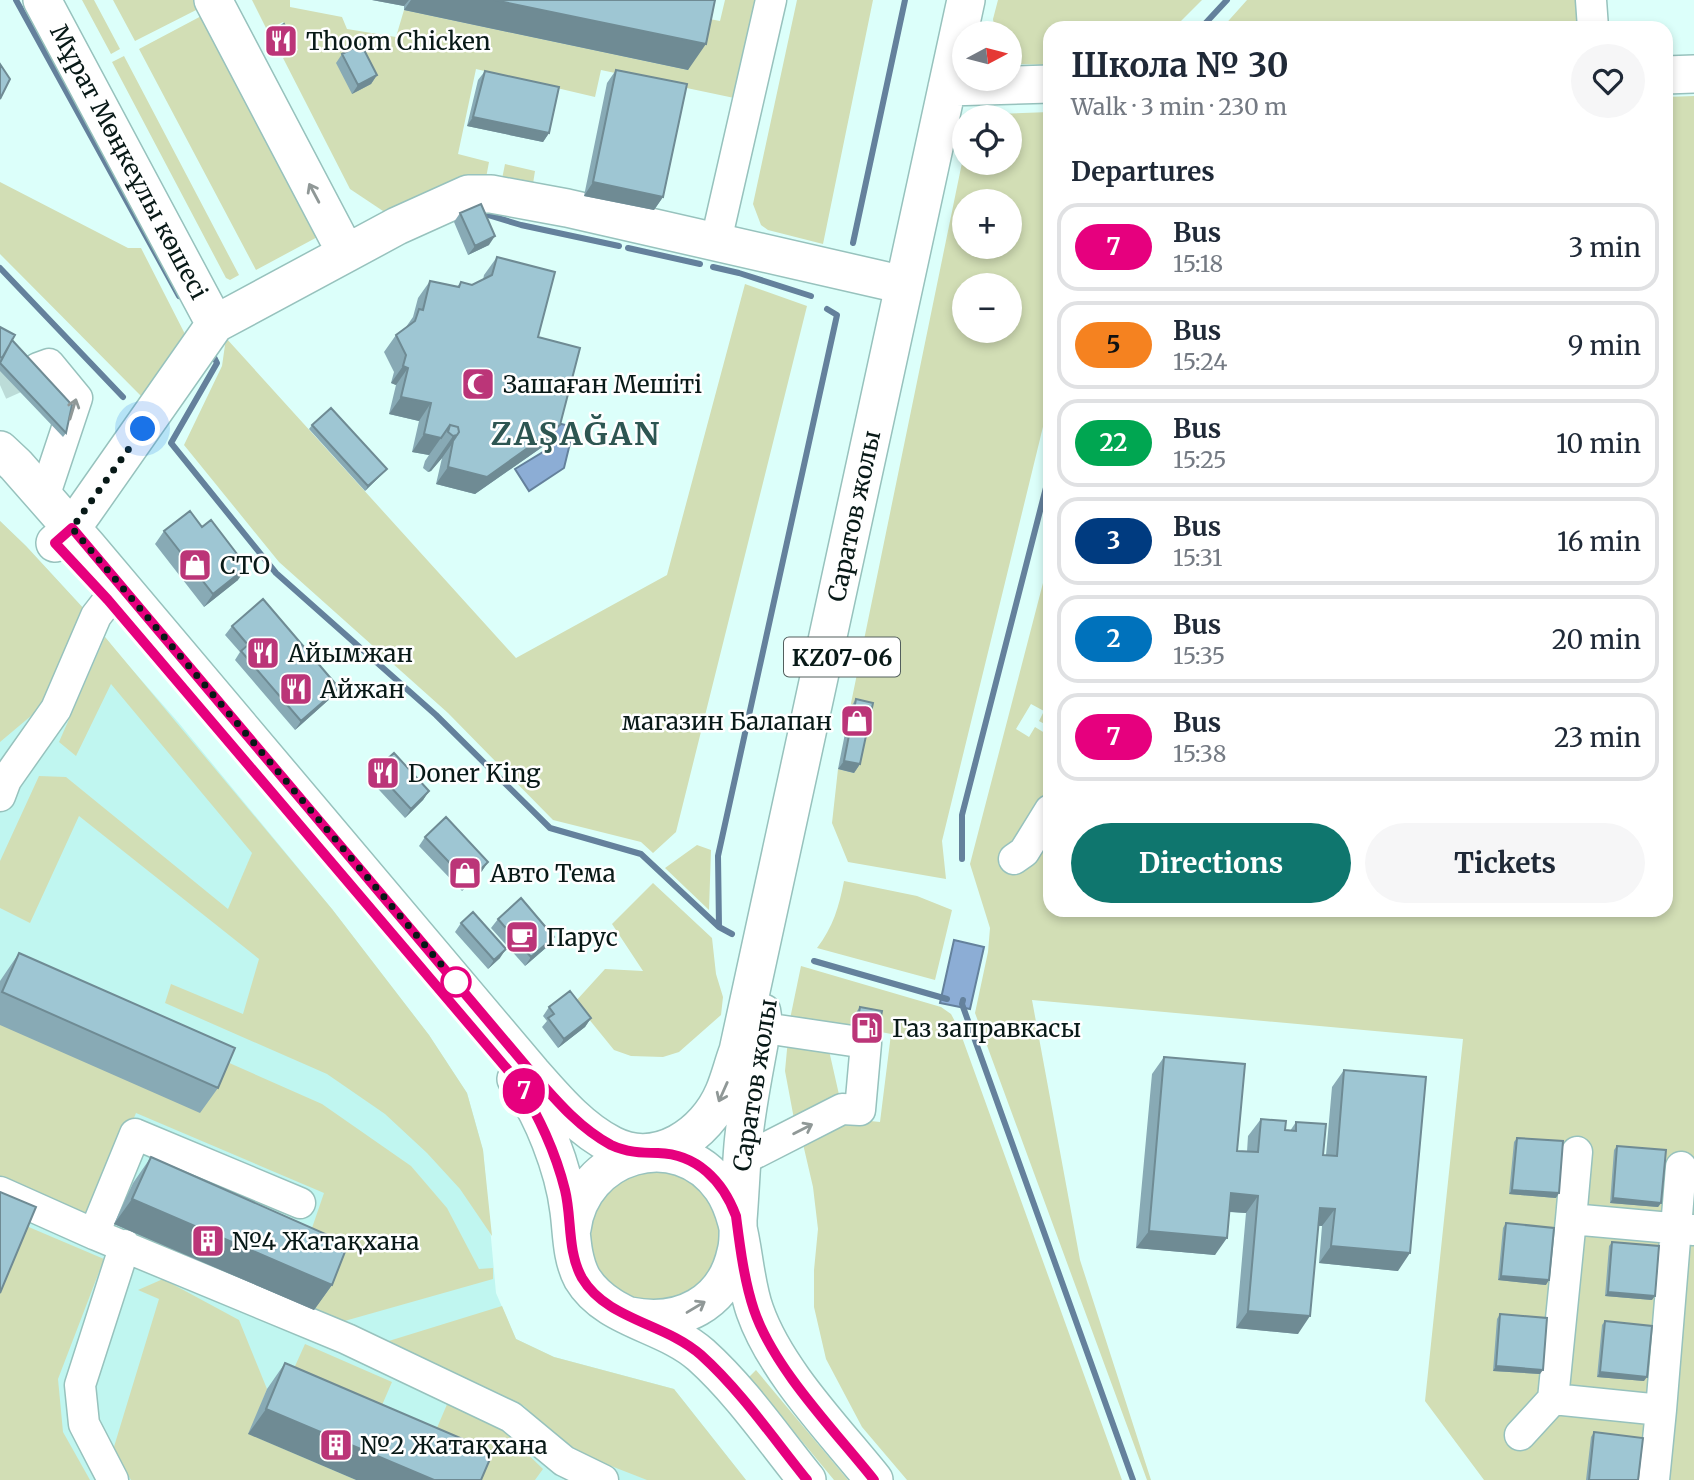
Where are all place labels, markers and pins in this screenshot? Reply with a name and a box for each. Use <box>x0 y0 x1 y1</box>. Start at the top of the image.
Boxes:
restaurant icon: Thoom Chicken <box>262 22 300 60</box>
place label: Thoom Chicken <box>306 26 491 57</box>
mosque icon: Зашаған Мешіті <box>459 365 497 403</box>
place label: Зашаған Мешіті <box>503 369 702 400</box>
shop icon: СТО <box>176 546 214 584</box>
place label: СТО <box>220 550 270 581</box>
restaurant icon: Айымжан <box>244 634 282 672</box>
place label: Айымжан <box>287 638 413 669</box>
restaurant icon: Айжан <box>277 670 315 708</box>
place label: Айжан <box>319 674 405 705</box>
shop icon: магазин Балапан <box>838 702 876 740</box>
place label: магазин Балапан <box>622 706 832 737</box>
restaurant icon: Doner King <box>364 754 402 792</box>
place label: Doner King <box>408 758 541 789</box>
shop icon: Авто Тема <box>446 854 484 892</box>
place label: Авто Тема <box>489 858 616 889</box>
cafe icon: Парус <box>503 918 541 956</box>
place label: Парус <box>546 922 618 953</box>
unlabelled marker <box>441 967 471 997</box>
fuel station icon: Газ заправкасы <box>848 1009 886 1047</box>
place label: Газ заправкасы <box>892 1013 1081 1044</box>
building icon: №4 Жатақхана <box>189 1222 227 1260</box>
place label: №4 Жатақхана <box>232 1226 419 1257</box>
building icon: №2 Жатақхана <box>317 1426 355 1464</box>
place label: №2 Жатақхана <box>360 1430 548 1461</box>

